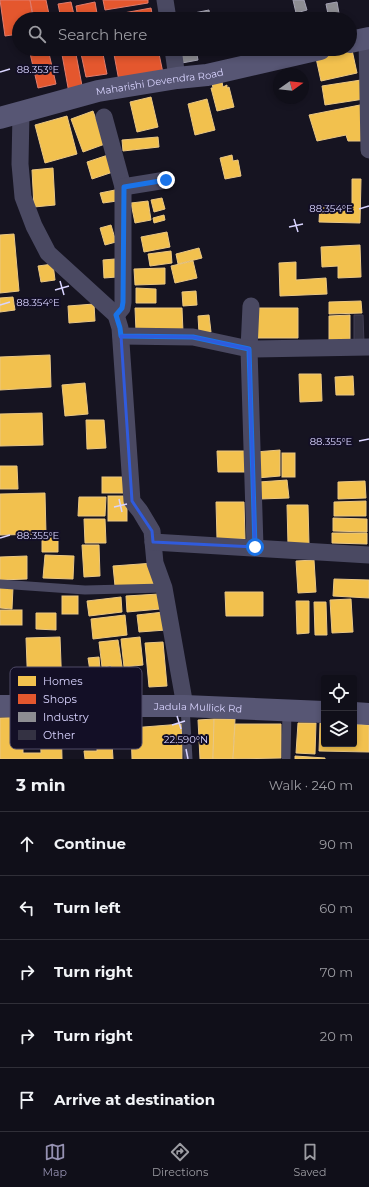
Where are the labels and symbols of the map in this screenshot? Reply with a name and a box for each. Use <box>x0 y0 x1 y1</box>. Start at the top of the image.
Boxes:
text: 88.353°E <box>17 63 60 76</box>
street label: Maharishi Devendra Road <box>95 65 225 98</box>
north arrow <box>273 68 309 104</box>
route end <box>157 171 175 189</box>
text: 88.354°E <box>309 202 353 215</box>
text: 88.354°E <box>16 296 60 309</box>
text: 88.355°E <box>310 435 353 448</box>
text: 88.355°E <box>17 529 60 542</box>
route start <box>246 538 264 556</box>
legend <box>10 667 142 749</box>
text: Homes <box>43 674 83 688</box>
text: Shops <box>43 692 78 706</box>
street label: Jadula Mullick Rd <box>153 700 242 715</box>
text: Industry <box>43 710 89 724</box>
text: Other <box>43 728 75 742</box>
text: 22.590°N <box>164 733 208 746</box>

